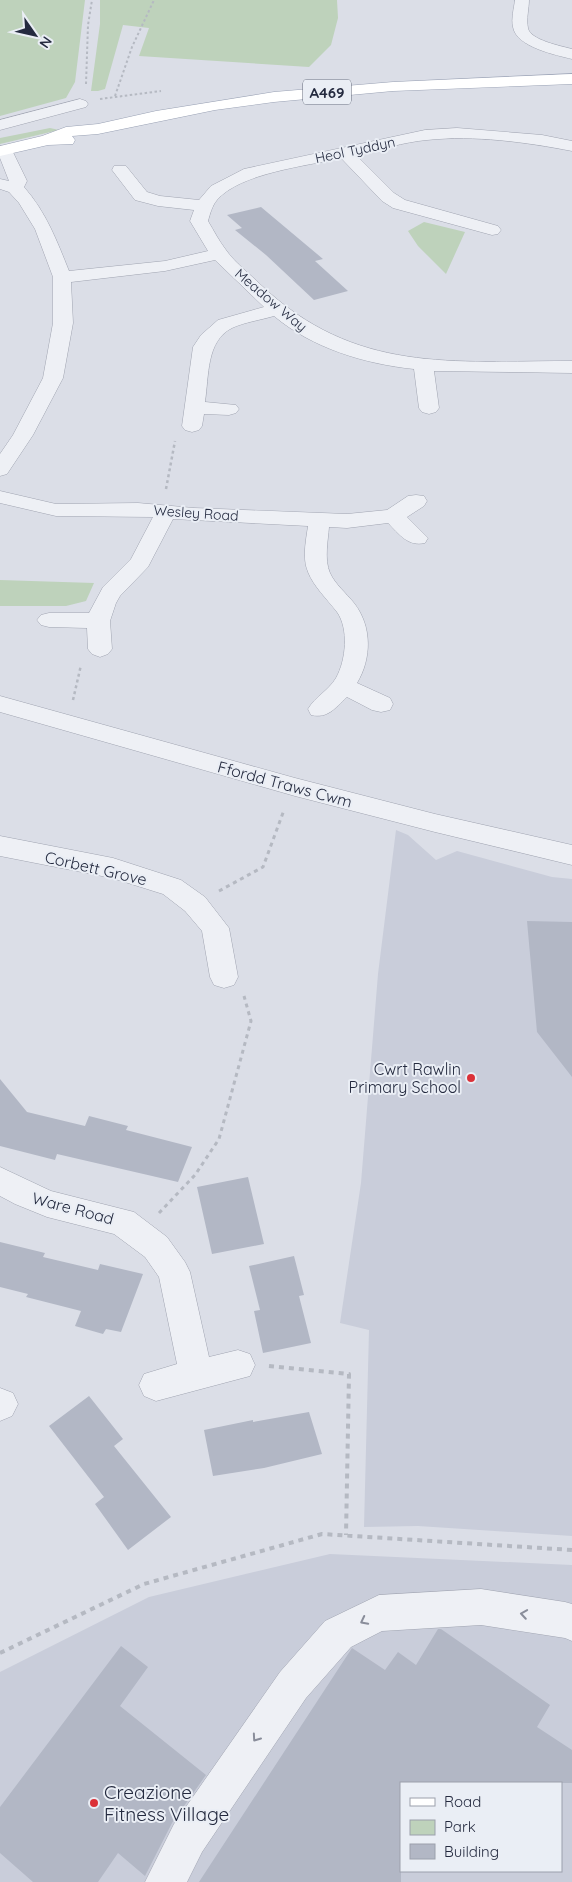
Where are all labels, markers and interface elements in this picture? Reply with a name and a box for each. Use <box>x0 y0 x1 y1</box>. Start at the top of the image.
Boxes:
north arrow <box>10 10 60 60</box>
text: N <box>35 33 56 52</box>
road number: A469 <box>303 80 351 104</box>
street label: Heol Tyddyn <box>313 133 397 167</box>
street label: Meadow Way <box>231 264 311 336</box>
street label: Wesley Road <box>153 501 239 525</box>
street label: Ffordd Traws Cwm <box>215 756 355 812</box>
street label: Corbett Grove <box>43 847 149 889</box>
place label: Cwrt Rawlin Primary School <box>349 1059 461 1097</box>
marker: Cwrt Rawlin Primary School <box>465 1072 477 1084</box>
street label: Ware Road <box>30 1187 116 1229</box>
one-way arrow <box>520 1609 529 1619</box>
one-way arrow <box>361 1614 370 1624</box>
one-way arrow <box>253 1733 262 1742</box>
place label: Creazione Fitness Village <box>104 1780 229 1826</box>
legend <box>400 1782 562 1872</box>
text: Road <box>444 1792 481 1811</box>
marker: Creazione Fitness Village <box>88 1797 100 1809</box>
text: Park <box>444 1817 476 1836</box>
text: Building <box>444 1842 499 1861</box>

